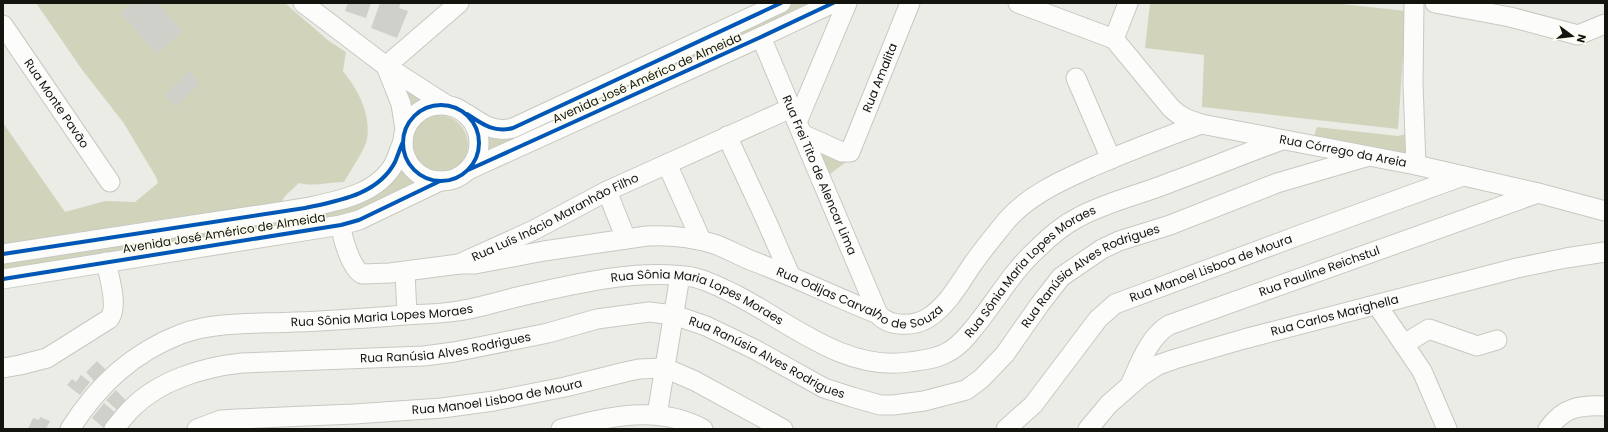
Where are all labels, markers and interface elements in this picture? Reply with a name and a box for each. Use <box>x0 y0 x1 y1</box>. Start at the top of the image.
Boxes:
north arrow <box>1552 16 1592 56</box>
street label: Avenida José Américo de Almeida <box>549 28 744 127</box>
text: N <box>1573 33 1590 45</box>
street label: Rua Amalita <box>858 40 901 115</box>
street label: Rua Monte Pavão <box>20 55 94 152</box>
street label: Rua Frei Tito de Alencar Lima <box>779 92 861 258</box>
street label: Rua Córrego da Areia <box>1278 130 1408 171</box>
street label: Rua Luís Inácio Maranhão Filho <box>469 169 642 265</box>
street label: Rua Sônia Maria Lopes Moraes <box>960 201 1098 341</box>
street label: Avenida José Américo de Almeida <box>121 208 327 257</box>
street label: Rua Ranúsia Alves Rodrigues <box>1017 220 1162 331</box>
street label: Rua Manoel Lisboa de Moura <box>1127 230 1295 306</box>
street label: Rua Pauline Reichstul <box>1256 241 1382 300</box>
street label: Rua Odijas Carvalho de Souza <box>774 262 947 332</box>
street label: Rua Sônia Maria Lopes Moraes <box>610 265 787 329</box>
street label: Rua Carlos Marighella <box>1269 290 1400 340</box>
street label: Rua Sônia Maria Lopes Moraes <box>290 299 474 330</box>
street label: Rua Ranúsia Alves Rodrigues <box>687 312 847 402</box>
street label: Rua Ranúsia Alves Rodrigues <box>360 328 532 366</box>
street label: Rua Manoel Lisboa de Moura <box>411 374 584 418</box>

